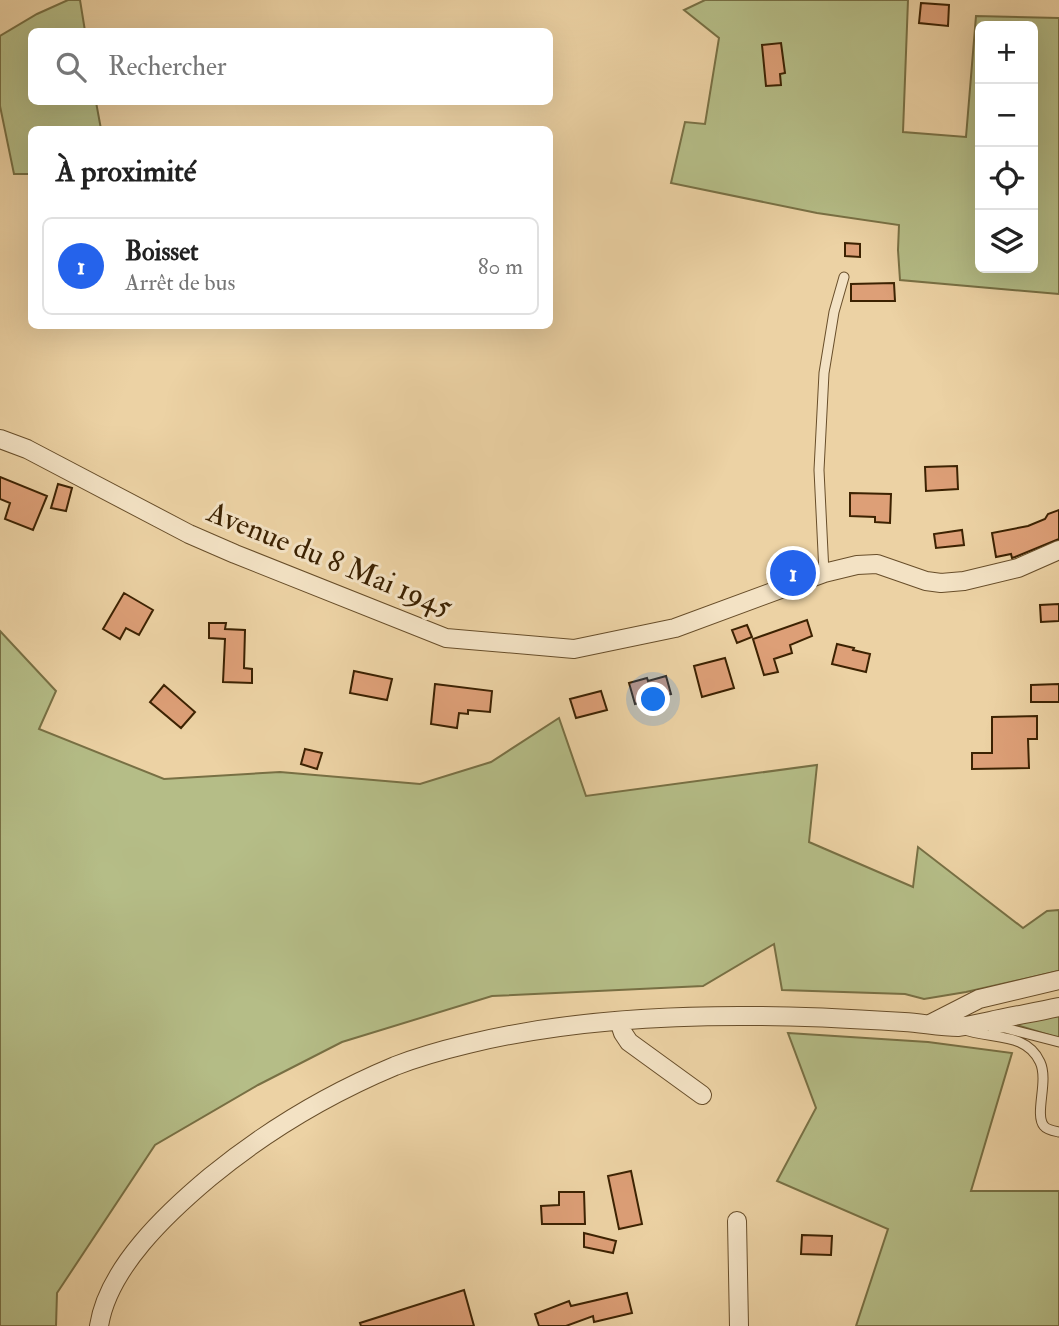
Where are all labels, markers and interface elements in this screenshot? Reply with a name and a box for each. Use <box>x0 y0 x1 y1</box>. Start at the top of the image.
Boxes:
map controls <box>975 21 1038 273</box>
button: + <box>975 21 1038 84</box>
search box <box>28 28 553 105</box>
icon: search <box>52 48 90 86</box>
text: Rechercher <box>108 51 227 83</box>
button: − <box>975 84 1038 147</box>
button: locate <box>975 147 1038 210</box>
text: À proximité <box>56 153 196 190</box>
button: layers <box>975 210 1038 273</box>
text: Boisset <box>125 236 199 268</box>
text: 1 <box>77 252 85 281</box>
text: 80 m <box>478 252 523 281</box>
text: Arrêt de bus <box>125 268 235 297</box>
street label: Avenue du 8 Mai 1945 <box>201 493 458 626</box>
pin: 1 <box>770 547 816 599</box>
your location <box>636 682 670 716</box>

